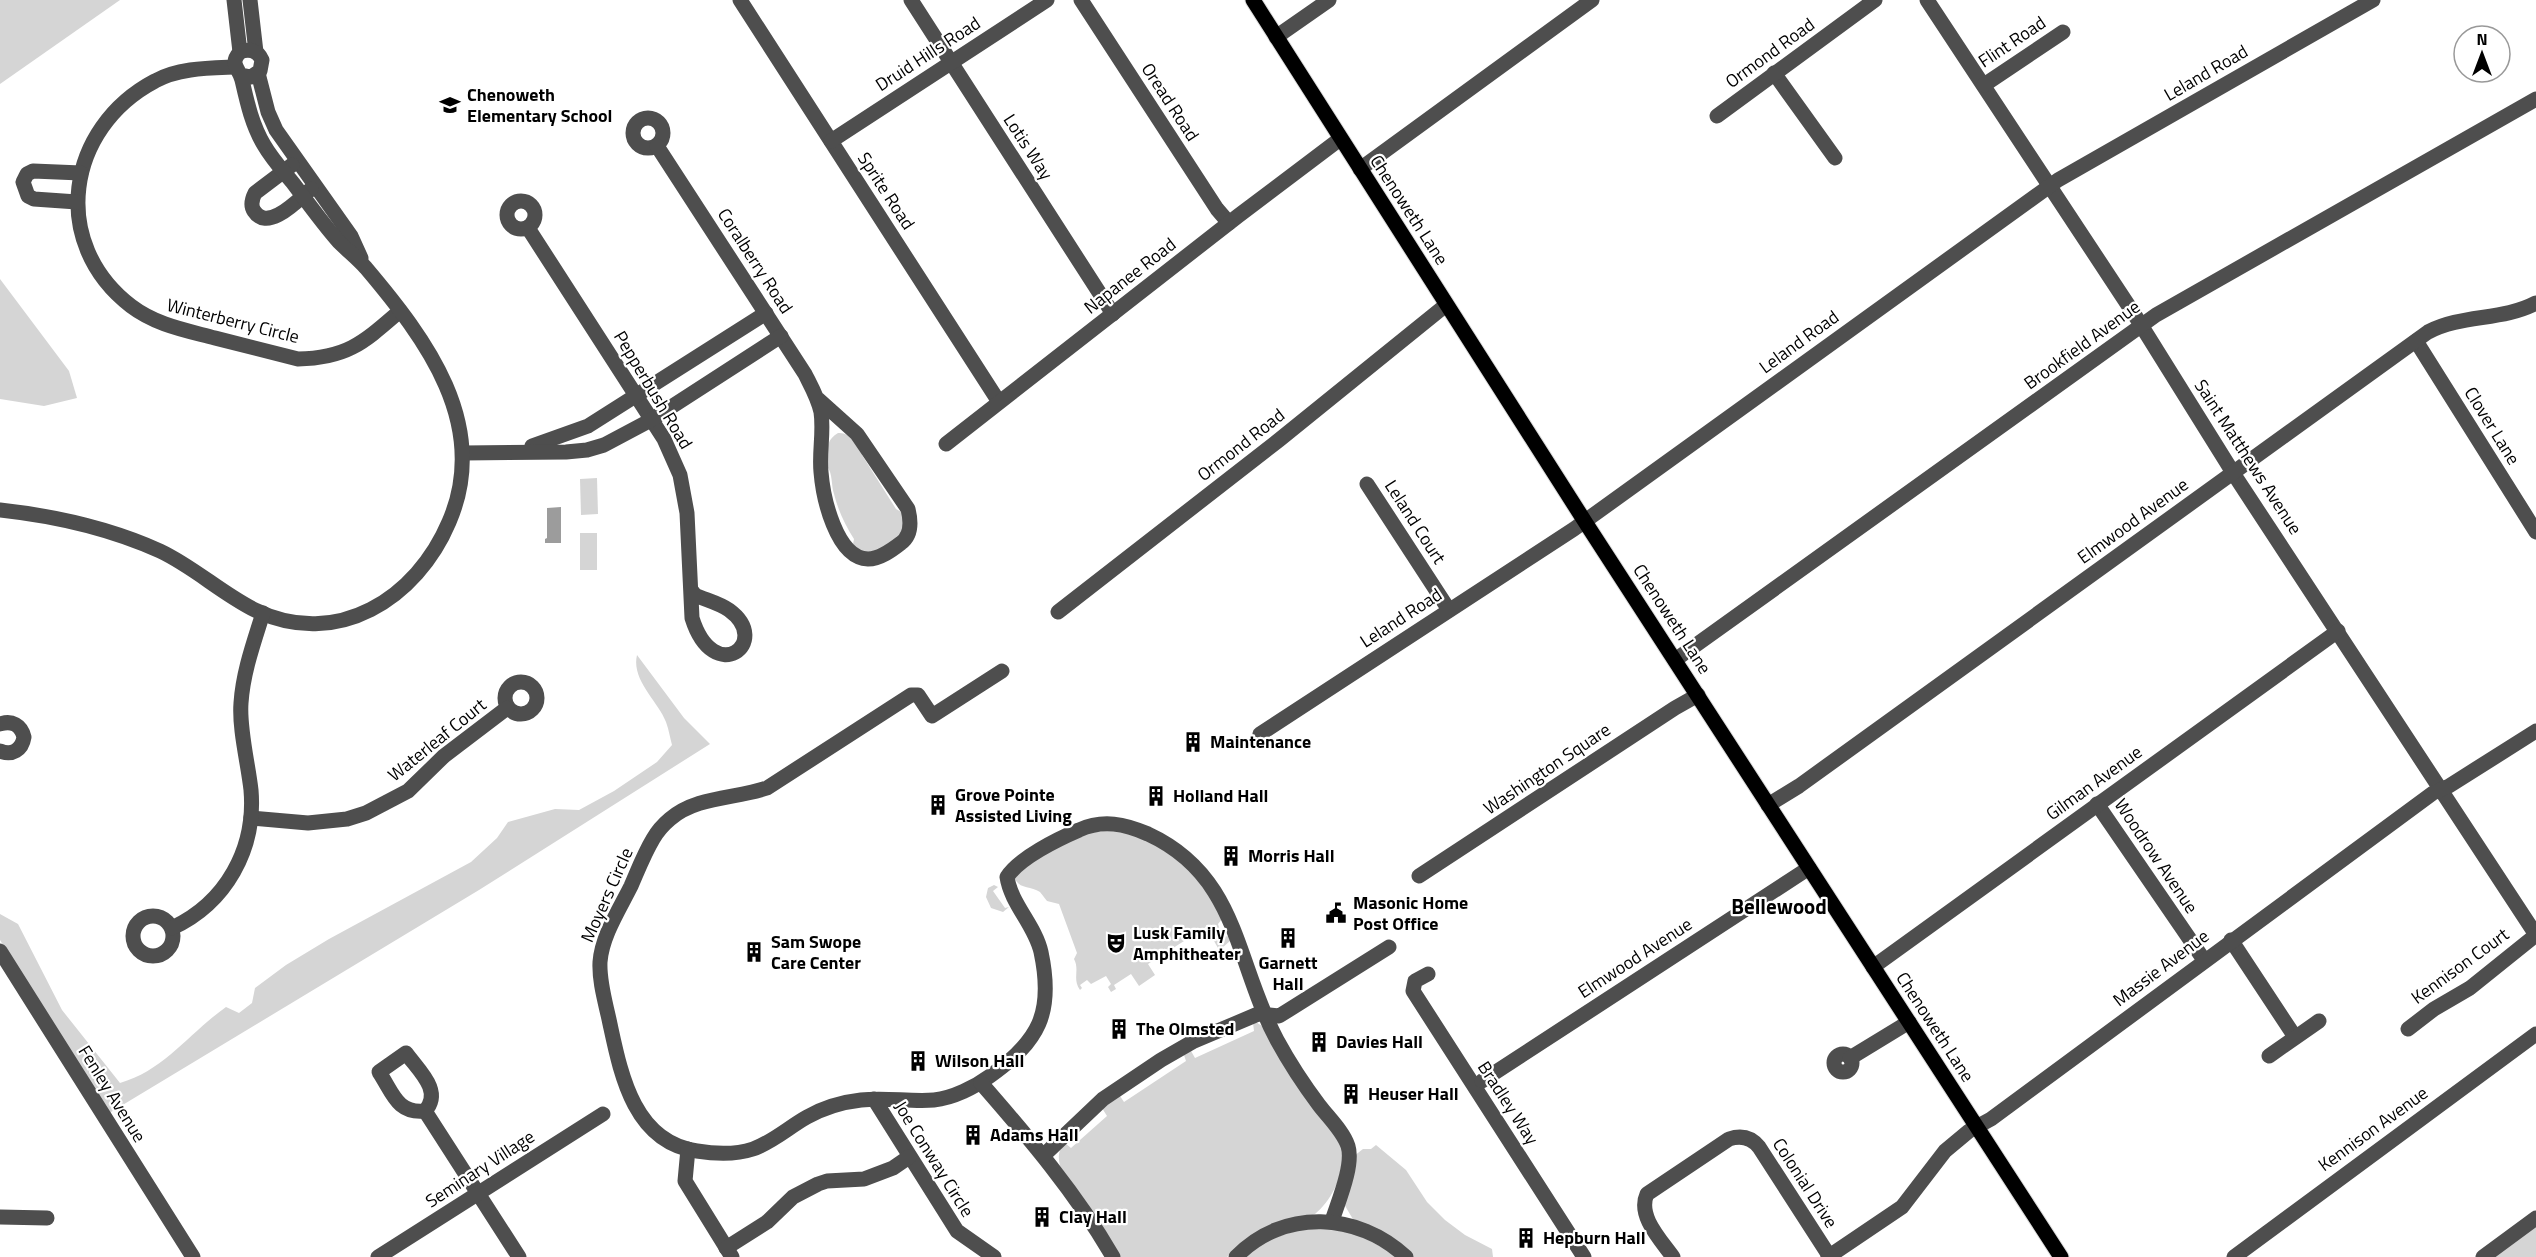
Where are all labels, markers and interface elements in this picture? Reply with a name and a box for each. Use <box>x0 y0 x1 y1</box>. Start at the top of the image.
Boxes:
street label: Druid Hills Road <box>870 9 986 98</box>
street label: Flint Road <box>1972 9 2051 74</box>
street label: Ormond Road <box>1719 11 1820 94</box>
north arrow <box>2452 24 2512 84</box>
text: N <box>2476 27 2488 51</box>
street label: Leland Road <box>2159 38 2253 107</box>
street label: Oread Road <box>1135 57 1206 146</box>
place label: Chenoweth Elementary School <box>467 81 612 129</box>
school or university icon: Chenoweth Elementary School <box>438 93 462 117</box>
street label: Lotis Way <box>997 108 1060 185</box>
street label: Sprite Road <box>851 147 922 235</box>
street label: Chenoweth Lane <box>1364 149 1455 270</box>
street label: Coralberry Road <box>711 203 800 319</box>
street label: Napanee Road <box>1078 231 1182 320</box>
street label: Winterberry Circle <box>164 291 302 350</box>
street label: Brookfield Avenue <box>2018 293 2145 396</box>
street label: Leland Road <box>1753 303 1844 380</box>
street label: Pepperbush Road <box>607 325 700 454</box>
street label: Saint Matthews Avenue <box>2188 374 2309 540</box>
street label: Clover Lane <box>2458 381 2527 470</box>
street label: Ormond Road <box>1191 402 1290 487</box>
street label: Elmwood Avenue <box>2072 471 2194 570</box>
street label: Leland Court <box>1378 474 1453 570</box>
street label: Chenoweth Lane <box>1627 558 1718 679</box>
street label: Leland Road <box>1354 581 1447 654</box>
street label: Waterleaf Court <box>382 691 492 788</box>
street label: Washington Square <box>1478 716 1616 821</box>
place label: Maintenance <box>1210 728 1311 755</box>
building icon: Maintenance <box>1181 730 1205 754</box>
street label: Gilman Avenue <box>2040 738 2147 827</box>
place label: Grove Pointe Assisted Living <box>955 781 1072 829</box>
place label: Holland Hall <box>1173 782 1268 809</box>
building icon: Holland Hall <box>1144 784 1168 808</box>
building icon: Grove Pointe Assisted Living <box>926 793 950 817</box>
street label: Woodrow Avenue <box>2108 793 2205 919</box>
place label: Morris Hall <box>1248 842 1335 869</box>
street label: Moyers Circle <box>574 843 640 947</box>
building icon: Morris Hall <box>1219 844 1243 868</box>
place label: Masonic Home Post Office <box>1353 889 1468 937</box>
district label: Bellewood <box>1731 890 1827 922</box>
public building icon: Masonic Home Post Office <box>1324 901 1348 925</box>
street label: Elmwood Avenue <box>1572 910 1697 1005</box>
place label: Lusk Family Amphitheater <box>1133 919 1241 967</box>
street label: Kennison Court <box>2405 920 2515 1010</box>
street label: Massie Avenue <box>2107 922 2214 1013</box>
building icon: Garnett Hall <box>1276 926 1300 950</box>
place label: Sam Swope Care Center <box>771 928 861 976</box>
theatre icon: Lusk Family Amphitheater <box>1104 931 1128 955</box>
building icon: Sam Swope Care Center <box>742 940 766 964</box>
place label: Garnett Hall <box>1258 949 1318 997</box>
street label: Chenoweth Lane <box>1890 966 1981 1087</box>
place label: The Olmsted <box>1136 1015 1234 1042</box>
building icon: The Olmsted <box>1107 1017 1131 1041</box>
place label: Davies Hall <box>1336 1028 1423 1055</box>
building icon: Davies Hall <box>1307 1030 1331 1054</box>
street label: Fenley Avenue <box>72 1040 153 1148</box>
place label: Wilson Hall <box>935 1047 1024 1074</box>
building icon: Wilson Hall <box>906 1049 930 1073</box>
street label: Bradley Way <box>1471 1056 1546 1150</box>
street label: Kennison Avenue <box>2312 1079 2433 1178</box>
place label: Heuser Hall <box>1368 1080 1459 1107</box>
building icon: Heuser Hall <box>1339 1082 1363 1106</box>
street label: Joe Conway Circle <box>888 1095 981 1222</box>
place label: Adams Hall <box>990 1121 1079 1148</box>
street label: Seminary Village <box>420 1123 540 1214</box>
building icon: Adams Hall <box>961 1123 985 1147</box>
street label: Colonial Drive <box>1766 1132 1845 1233</box>
place label: Clay Hall <box>1059 1203 1127 1230</box>
building icon: Clay Hall <box>1030 1205 1054 1229</box>
place label: Hepburn Hall <box>1543 1224 1646 1251</box>
building icon: Hepburn Hall <box>1514 1226 1538 1250</box>

